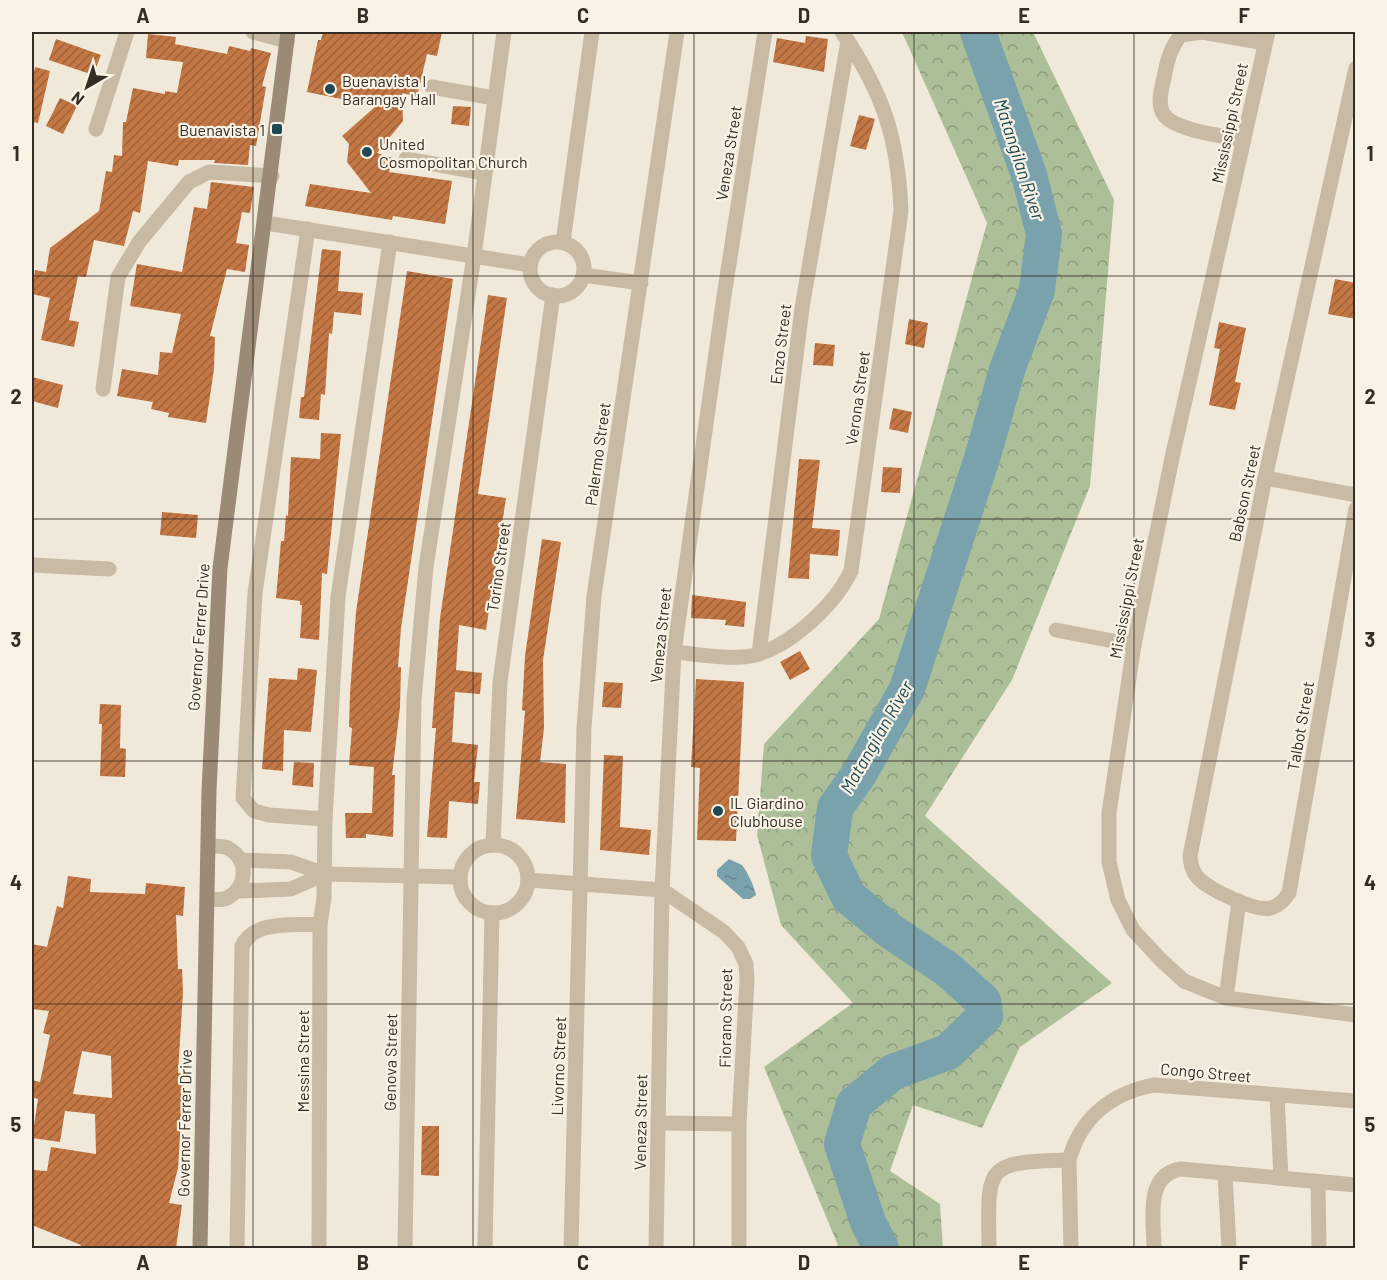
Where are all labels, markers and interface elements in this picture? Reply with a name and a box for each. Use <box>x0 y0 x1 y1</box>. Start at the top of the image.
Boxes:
text: A <box>136 3 150 27</box>
text: B <box>357 3 369 27</box>
text: C <box>577 3 589 27</box>
text: D <box>798 3 810 27</box>
text: E <box>1018 3 1030 27</box>
text: F <box>1238 3 1250 27</box>
north arrow <box>57 57 117 117</box>
street label: Mississippi Street <box>1207 61 1251 185</box>
place label: Buenavista I Barangay Hall <box>342 71 436 108</box>
marker: Buenavista I Barangay Hall <box>323 82 337 96</box>
text: N <box>67 88 87 110</box>
water label: Matangilan River <box>990 96 1050 223</box>
street label: Veneza Street <box>711 104 745 202</box>
place label: Buenavista 1 <box>179 120 265 139</box>
marker: Buenavista 1 <box>270 122 284 136</box>
place label: United Cosmopolitan Church <box>379 134 528 171</box>
text: 1 <box>12 141 20 165</box>
text: 1 <box>1366 141 1374 165</box>
marker: United Cosmopolitan Church <box>360 145 374 159</box>
street label: Enzo Street <box>766 303 794 385</box>
street label: Verona Street <box>841 349 873 447</box>
text: 2 <box>10 384 22 408</box>
text: 2 <box>1364 384 1376 408</box>
street label: Palermo Street <box>580 401 614 507</box>
street label: Babson Street <box>1224 443 1264 543</box>
street label: Torino Street <box>482 521 514 613</box>
street label: Mississippi Street <box>1105 536 1147 660</box>
street label: Governor Ferrer Drive <box>183 563 213 711</box>
street label: Veneza Street <box>646 586 674 684</box>
text: 3 <box>11 627 21 651</box>
text: 3 <box>1365 627 1375 651</box>
water label: Matangilan River <box>835 676 917 797</box>
street label: Talbot Street <box>1283 680 1317 772</box>
place label: IL Giardino Clubhouse <box>730 793 804 830</box>
marker: IL Giardino Clubhouse <box>711 804 725 818</box>
text: 4 <box>10 870 22 894</box>
text: 4 <box>1364 870 1376 894</box>
street label: Fiorano Street <box>715 968 735 1068</box>
street label: Messina Street <box>293 1010 312 1112</box>
street label: Genova Street <box>380 1013 400 1111</box>
street label: Livorno Street <box>547 1016 569 1116</box>
street label: Governor Ferrer Drive <box>173 1049 195 1197</box>
street label: Congo Street <box>1160 1059 1252 1085</box>
street label: Veneza Street <box>630 1074 650 1170</box>
text: 5 <box>11 1112 22 1136</box>
text: 5 <box>1365 1112 1376 1136</box>
text: A <box>136 1250 150 1274</box>
text: B <box>357 1250 369 1274</box>
text: C <box>577 1250 589 1274</box>
text: D <box>798 1250 810 1274</box>
text: E <box>1018 1250 1030 1274</box>
text: F <box>1238 1250 1250 1274</box>

